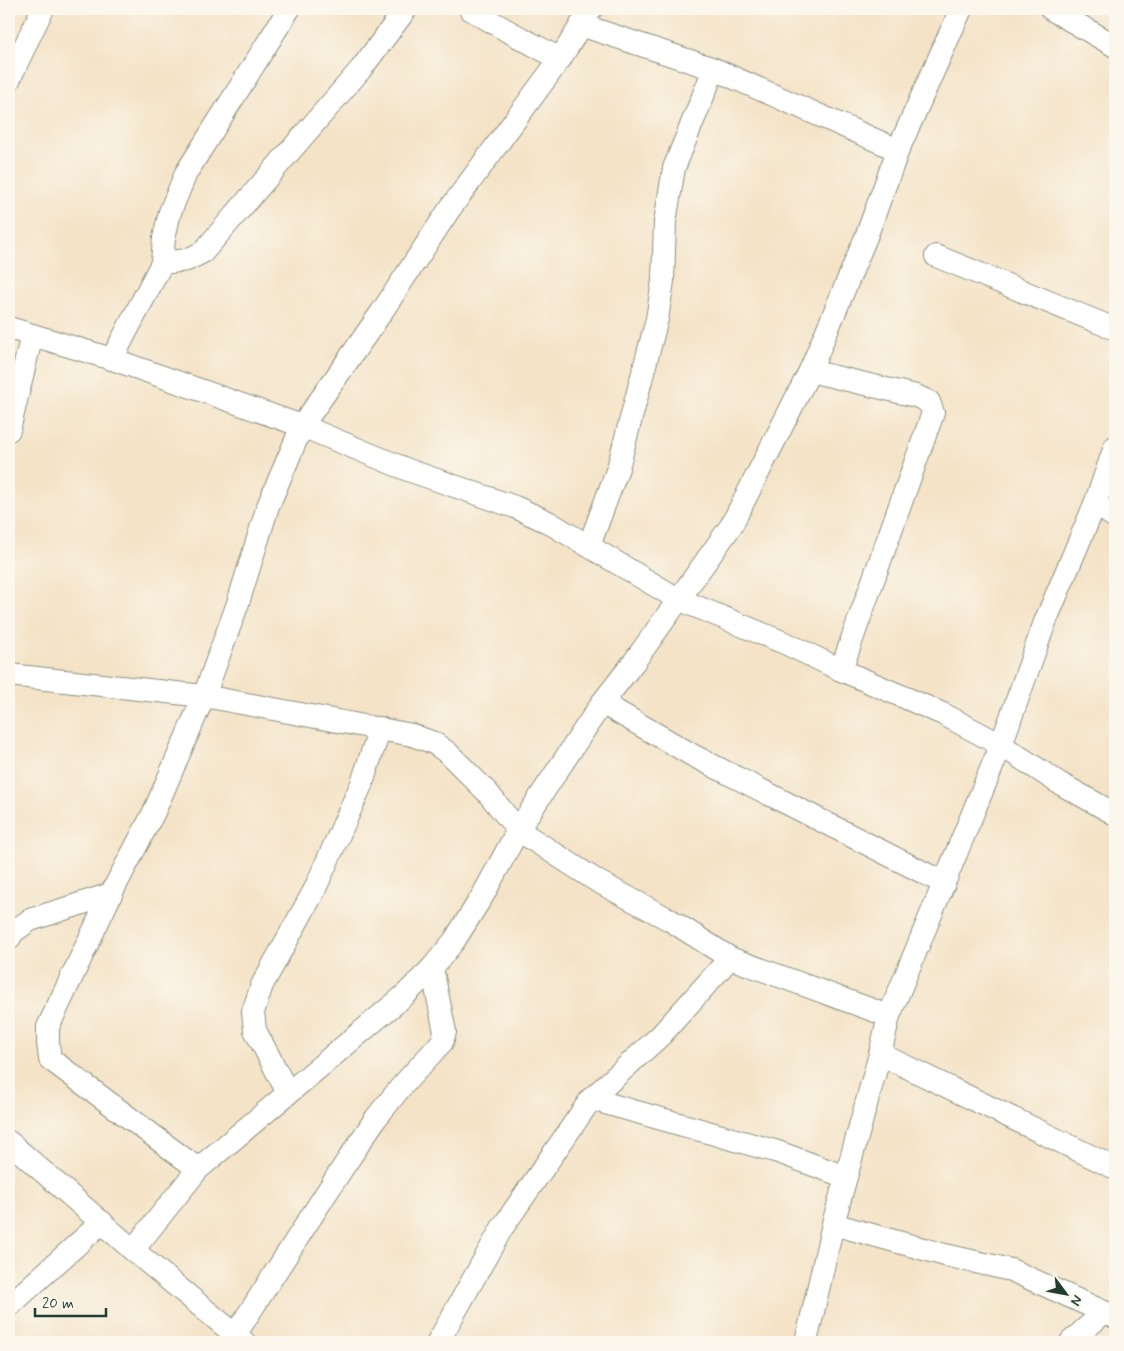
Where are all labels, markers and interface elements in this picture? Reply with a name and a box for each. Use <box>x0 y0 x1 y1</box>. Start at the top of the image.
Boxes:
north arrow <box>1042 1268 1092 1318</box>
scale bar <box>35 1286 106 1318</box>
text: N <box>1066 1292 1086 1309</box>
text: 20 m <box>42 1294 74 1314</box>

